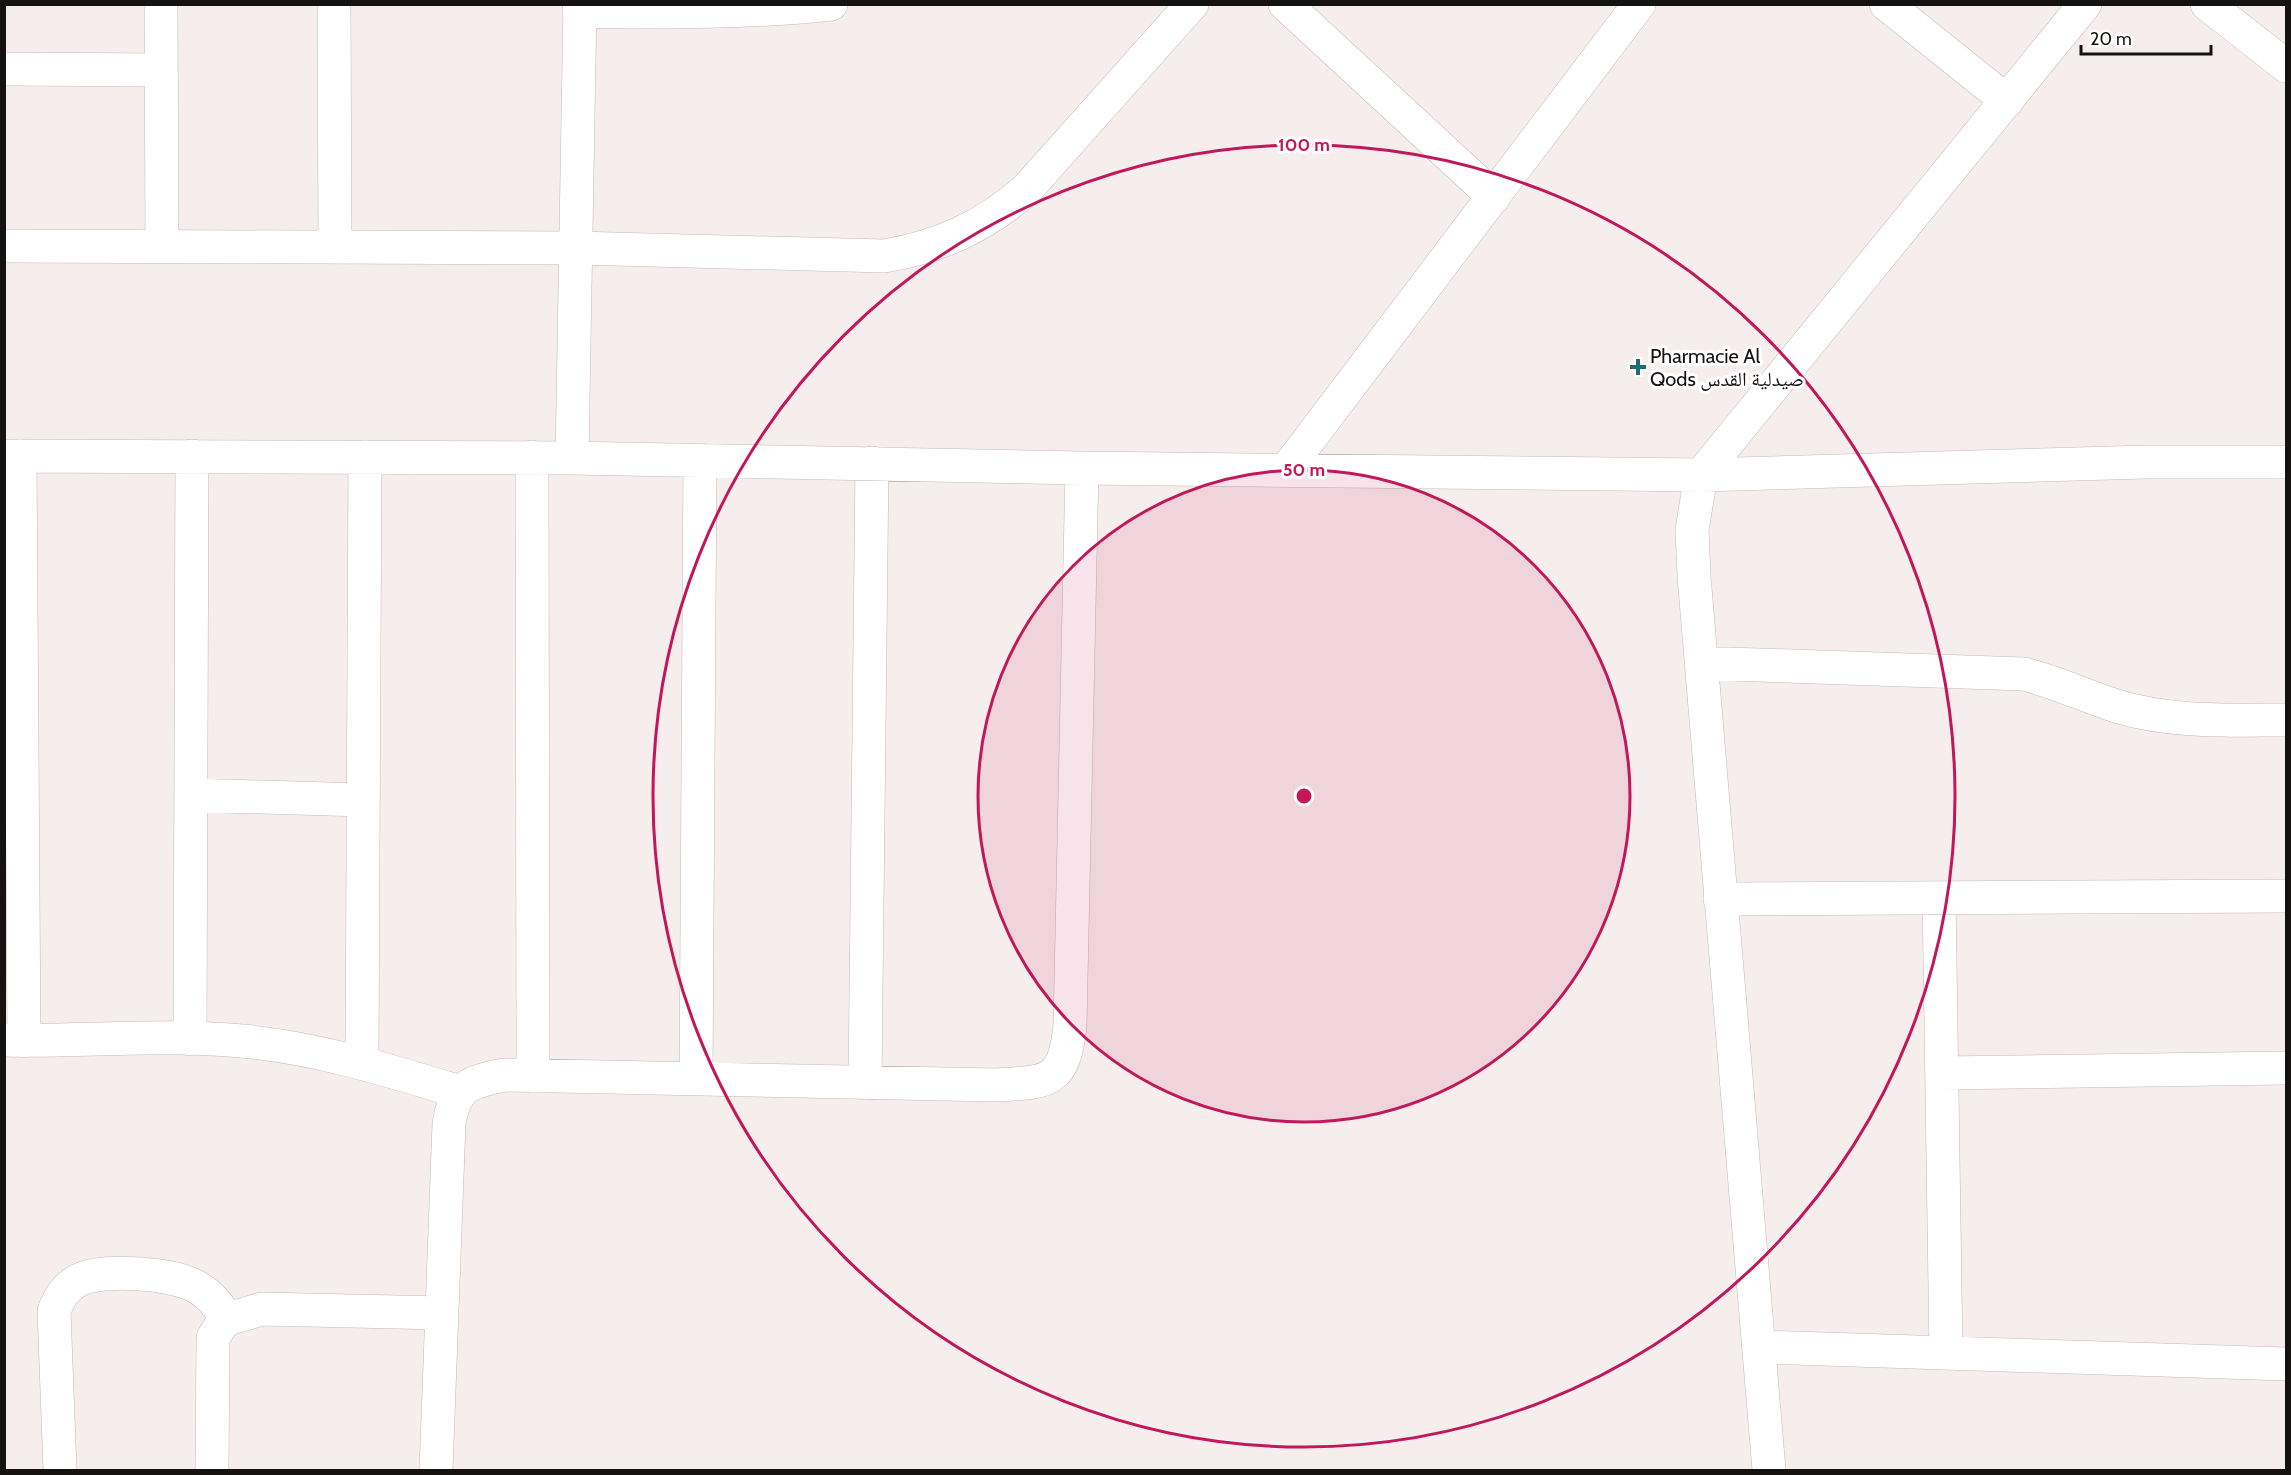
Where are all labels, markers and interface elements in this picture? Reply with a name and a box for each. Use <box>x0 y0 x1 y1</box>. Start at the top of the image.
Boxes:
scale bar <box>2081 18 2212 56</box>
text: 20 m <box>2090 28 2132 50</box>
text: 100 m <box>1278 134 1330 156</box>
place label: Pharmacie Al Qods صيدلية القدس <box>1650 344 1804 391</box>
marker: Pharmacie Al Qods صيدلية القدس <box>1631 360 1645 374</box>
text: 50 m <box>1283 459 1325 481</box>
centre of rings <box>1294 786 1314 806</box>

